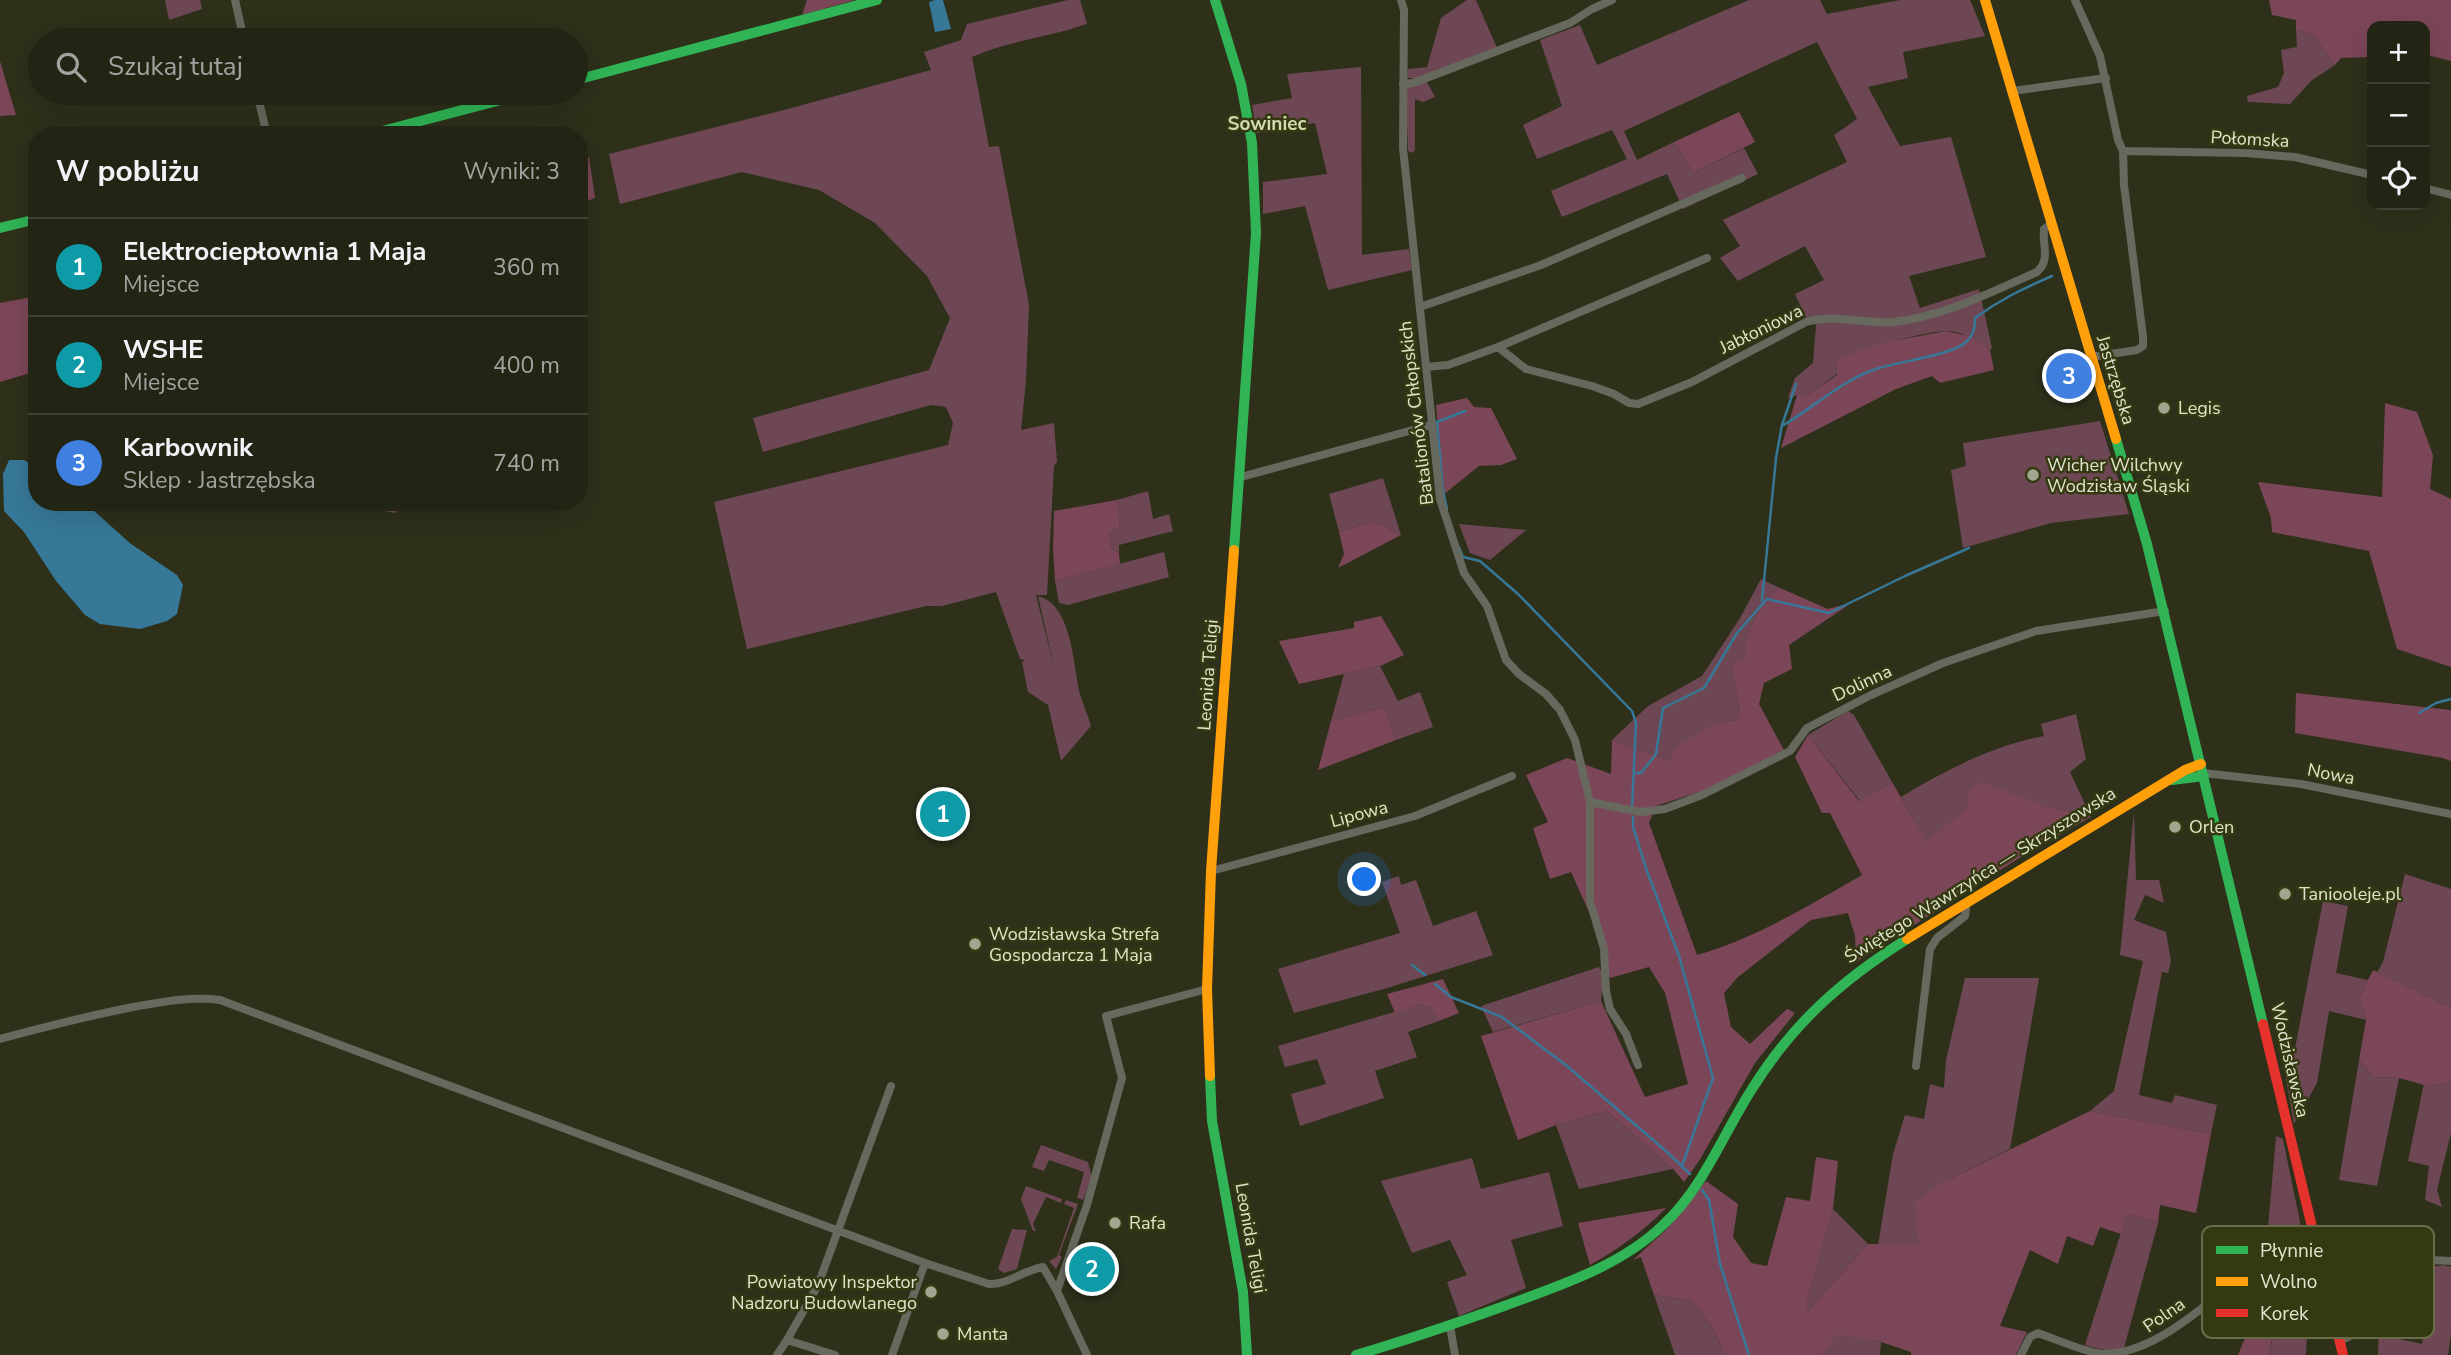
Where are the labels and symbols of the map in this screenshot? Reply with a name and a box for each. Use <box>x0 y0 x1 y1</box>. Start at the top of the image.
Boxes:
district label: Sowiniec <box>1227 111 1307 137</box>
street label: Połomska <box>2210 125 2290 153</box>
street label: Jabłoniowa <box>1714 299 1807 360</box>
street label: Batalionów Chłopskich <box>1393 320 1439 506</box>
street label: Jastrzębska <box>2091 332 2141 428</box>
pin: 3 <box>2046 350 2092 402</box>
place label: Legis <box>2178 396 2221 420</box>
marker: Legis <box>2156 400 2172 416</box>
place label: Wicher Wilchwy Wodzisław Śląski <box>2047 453 2190 498</box>
marker: Wicher Wilchwy Wodzisław Śląski <box>2025 467 2041 483</box>
street label: Leonida Teligi <box>1192 619 1224 731</box>
street label: Dolinna <box>1828 659 1896 707</box>
street label: Nowa <box>2305 758 2357 790</box>
street label: Świętego Wawrzyńca — Skrzyszowska <box>1840 781 2120 969</box>
pin: 1 <box>920 788 966 840</box>
street label: Lipowa <box>1327 795 1391 833</box>
place label: Orlen <box>2189 815 2234 839</box>
marker: Orlen <box>2167 819 2183 835</box>
your location <box>1347 862 1381 896</box>
place label: Taniooleje.pl <box>2299 882 2402 906</box>
marker: Taniooleje.pl <box>2277 886 2293 902</box>
place label: Wodzisławska Strefa Gospodarcza 1 Maja <box>989 922 1160 967</box>
marker: Wodzisławska Strefa Gospodarcza 1 Maja <box>967 936 983 952</box>
street label: Wodzisławska <box>2265 1000 2315 1120</box>
street label: Leonida Teligi <box>1229 1181 1273 1295</box>
place label: Rafa <box>1129 1211 1166 1235</box>
marker: Rafa <box>1107 1215 1123 1231</box>
legend <box>2202 1226 2434 1338</box>
text: Płynnie <box>2260 1238 2323 1264</box>
pin: 2 <box>1069 1243 1115 1295</box>
text: Wolno <box>2260 1269 2317 1295</box>
place label: Powiatowy Inspektor Nadzoru Budowlanego <box>731 1270 918 1315</box>
marker: Powiatowy Inspektor Nadzoru Budowlanego <box>923 1284 939 1300</box>
street label: Polna <box>2138 1292 2190 1338</box>
text: Korek <box>2260 1301 2309 1327</box>
place label: Manta <box>957 1322 1008 1346</box>
marker: Manta <box>935 1326 951 1342</box>

